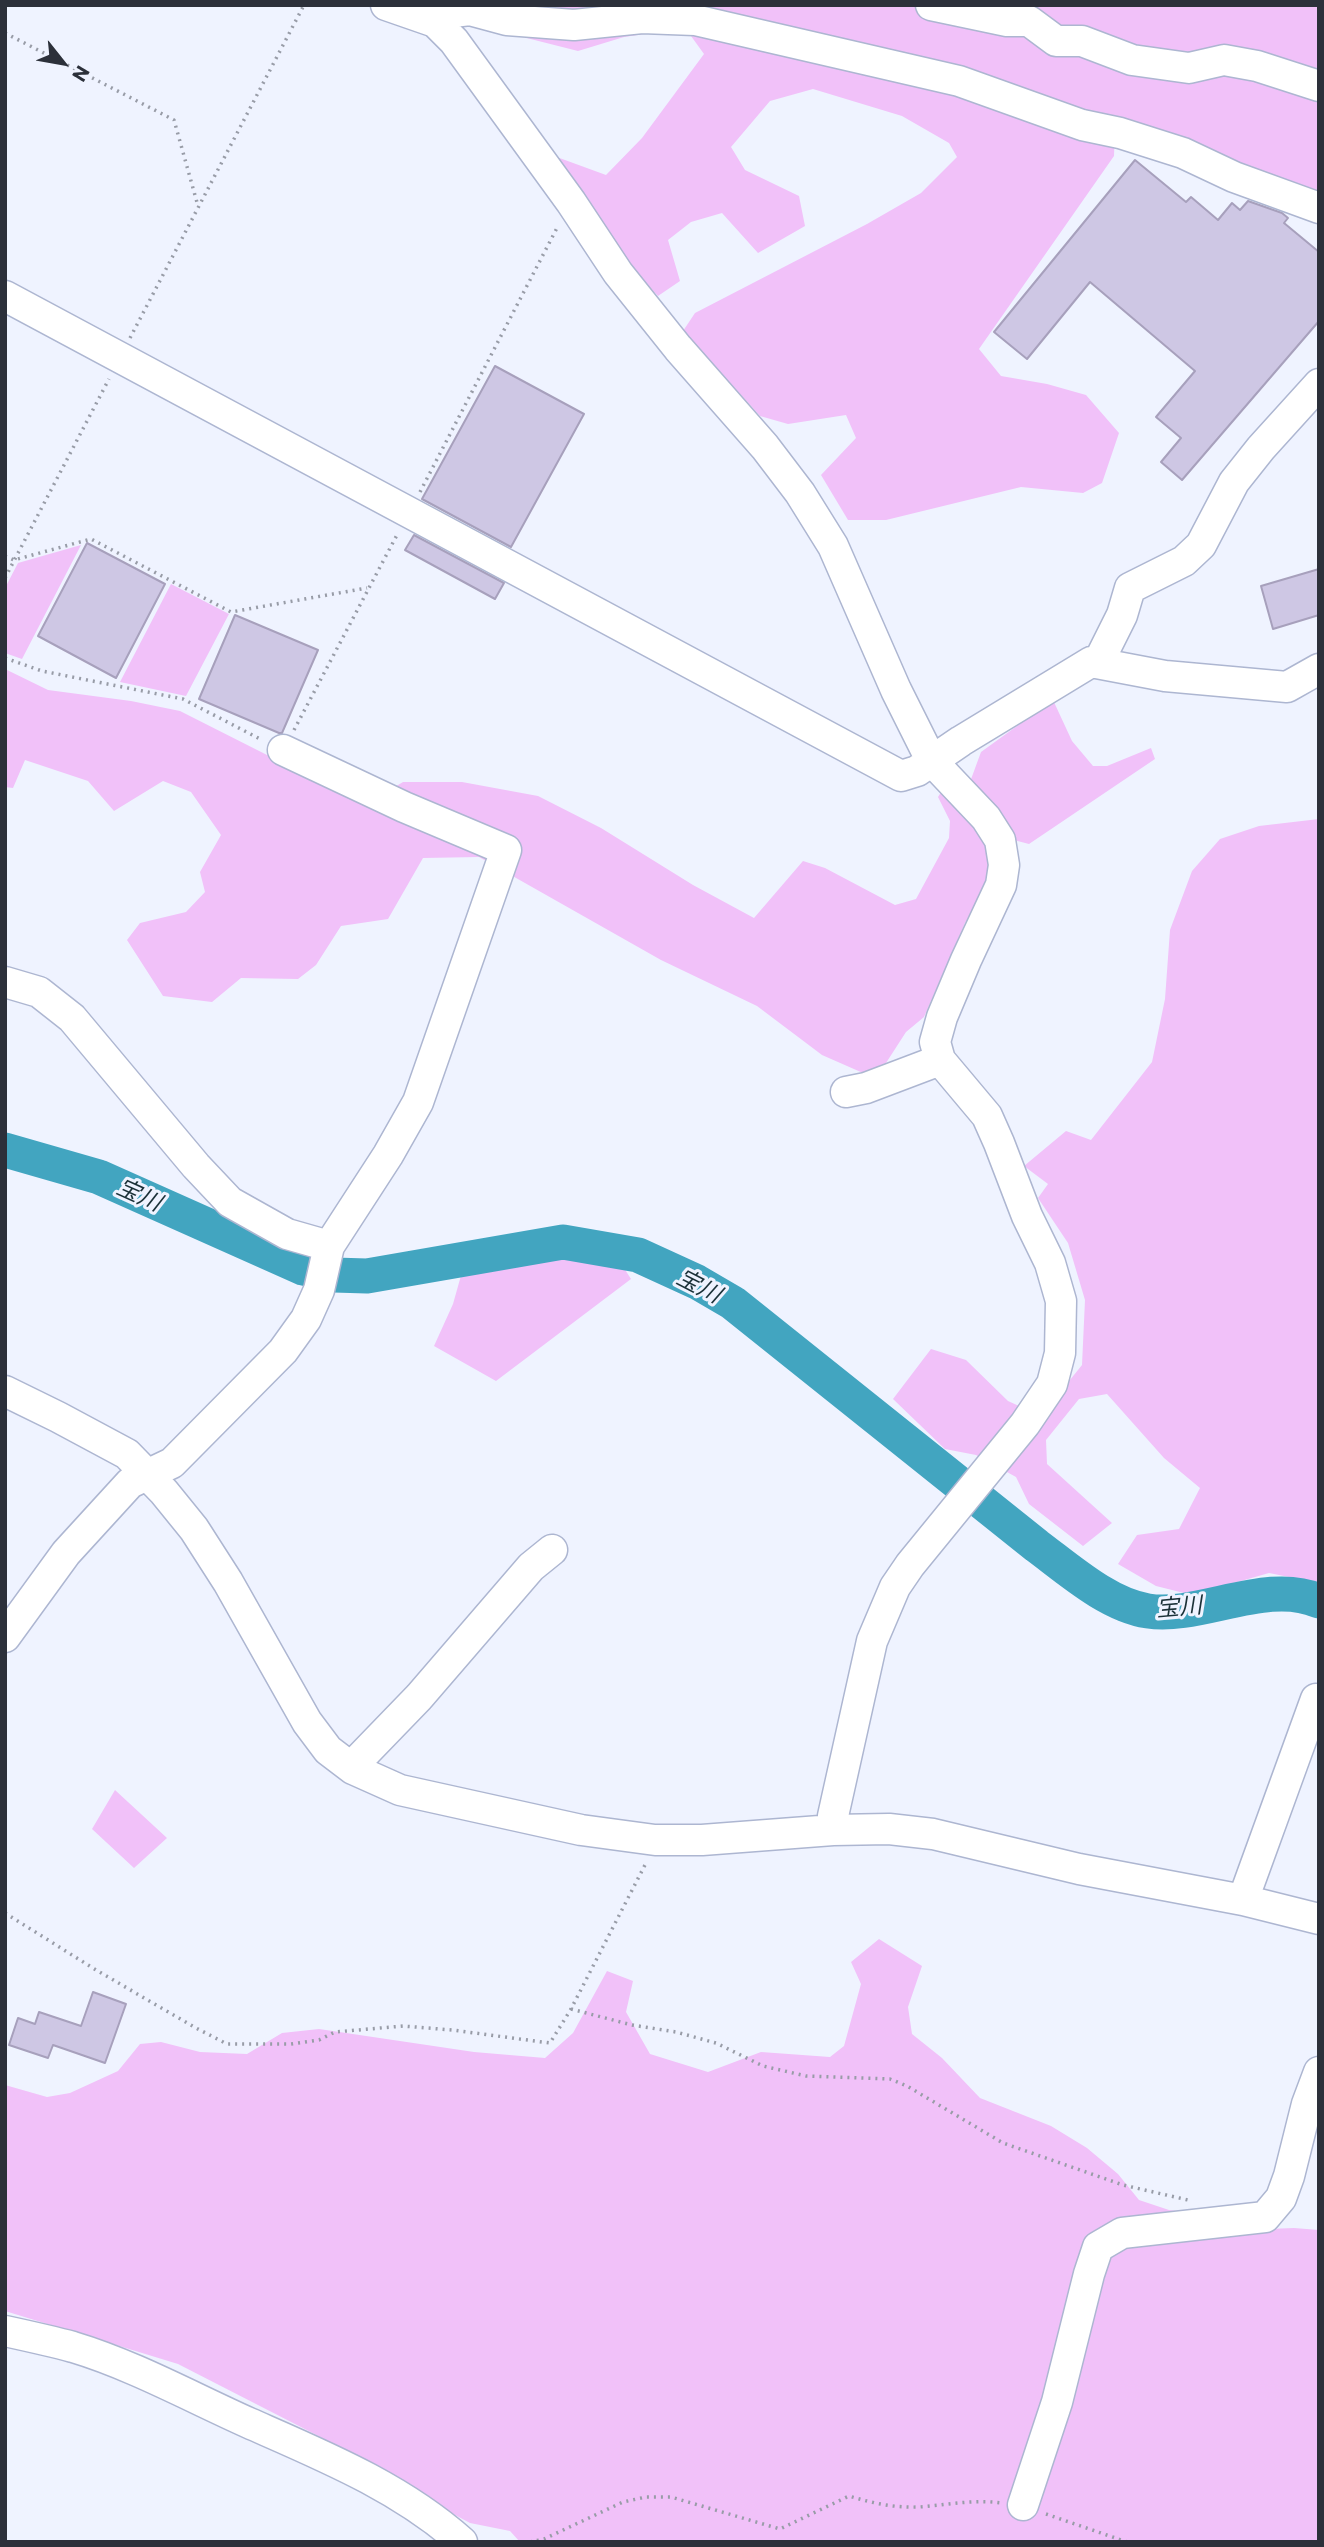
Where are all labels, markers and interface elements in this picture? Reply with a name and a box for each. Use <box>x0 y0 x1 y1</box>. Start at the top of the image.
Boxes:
north arrow <box>28 28 98 98</box>
text: N <box>68 62 95 86</box>
water label: 宝川 <box>112 1173 166 1217</box>
water label: 宝川 <box>672 1263 726 1309</box>
water label: 宝川 <box>1155 1591 1203 1623</box>

